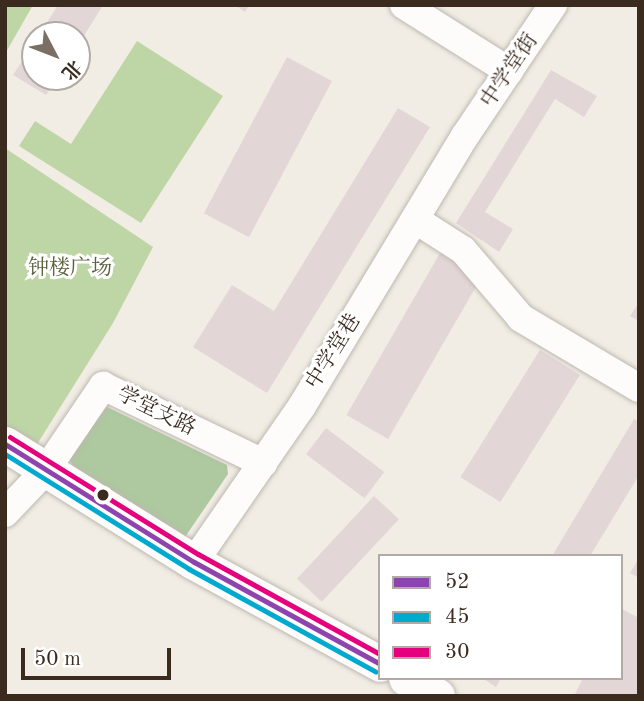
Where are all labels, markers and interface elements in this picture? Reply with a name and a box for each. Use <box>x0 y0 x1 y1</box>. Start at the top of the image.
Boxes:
north arrow <box>21 21 91 91</box>
street label: 中学堂街 <box>476 29 544 113</box>
text: 北 <box>57 56 84 82</box>
park label: 钟楼广场 <box>28 256 112 282</box>
street label: 中学堂巷 <box>301 310 367 394</box>
street label: 学堂支路 <box>113 382 199 442</box>
unlabelled marker <box>96 488 110 502</box>
legend <box>378 554 623 680</box>
text: 52 <box>445 572 469 593</box>
text: 45 <box>445 607 469 628</box>
scale bar <box>24 634 175 678</box>
text: 30 <box>445 642 469 663</box>
text: 50 m <box>34 649 81 670</box>

